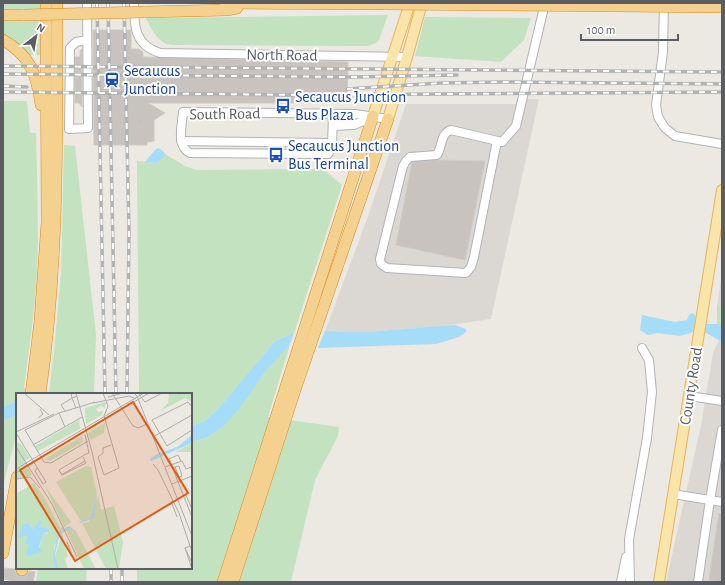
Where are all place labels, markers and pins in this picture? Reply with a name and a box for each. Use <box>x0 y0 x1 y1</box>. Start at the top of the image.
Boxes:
place label: Secaucus Junction <box>124 63 180 97</box>
station icon: Secaucus Junction <box>103 71 121 89</box>
place label: Secaucus Junction Bus Plaza <box>295 89 406 123</box>
bus stop icon: Secaucus Junction Bus Plaza <box>274 97 292 115</box>
place label: Secaucus Junction Bus Terminal <box>288 138 399 172</box>
bus stop icon: Secaucus Junction Bus Terminal <box>267 146 285 164</box>

